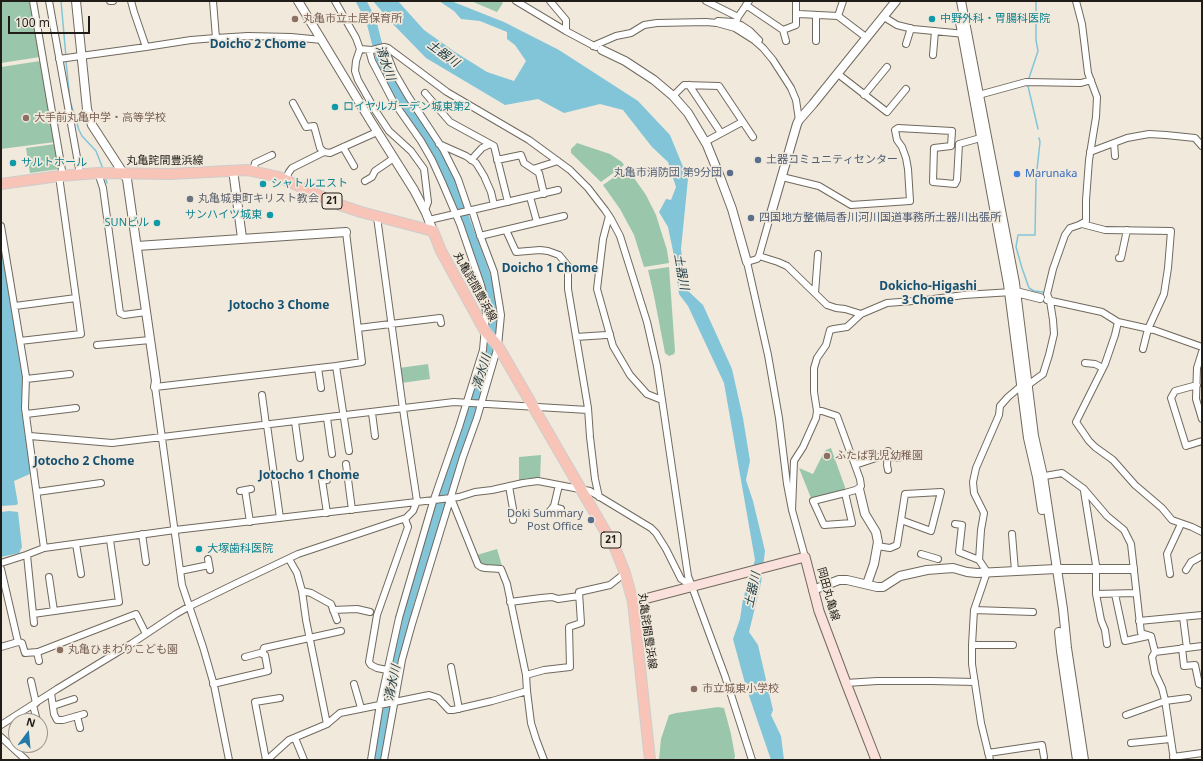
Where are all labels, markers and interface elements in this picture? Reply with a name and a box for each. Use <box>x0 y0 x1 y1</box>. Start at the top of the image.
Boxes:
scale bar <box>10 8 92 34</box>
place label: 丸亀市立土居保育所 <box>303 12 402 26</box>
place label: 中野外科・胃腸科医院 <box>940 12 1050 26</box>
text: 100 m <box>15 14 50 31</box>
marker: 丸亀市立土居保育所 <box>290 14 300 24</box>
marker: 中野外科・胃腸科医院 <box>927 14 937 24</box>
district label: Doicho 2 Chome <box>210 38 306 52</box>
water label: 土器川 <box>424 38 462 70</box>
water label: 清水川 <box>372 44 398 82</box>
place label: ロイヤルガーデン城東第2 <box>343 100 470 114</box>
marker: ロイヤルガーデン城東第2 <box>330 102 340 112</box>
place label: 大手前丸亀中学・高等学校 <box>34 111 166 125</box>
marker: 大手前丸亀中学・高等学校 <box>21 113 31 123</box>
place label: 土器コミュニティセンター <box>766 153 898 167</box>
street label: 丸亀詫間豊浜線 <box>127 154 203 168</box>
marker: 土器コミュニティセンター <box>753 155 763 165</box>
place label: サルトホール <box>21 156 87 170</box>
marker: サルトホール <box>8 158 18 168</box>
place label: 丸亀市消防団 第9分団 <box>614 166 722 180</box>
place label: Marunaka <box>1025 167 1078 181</box>
marker: 丸亀市消防団 第9分団 <box>725 168 735 178</box>
marker: Marunaka <box>1012 169 1022 179</box>
place label: シャトルエスト <box>271 177 348 191</box>
marker: シャトルエスト <box>258 179 268 189</box>
place label: 丸亀城東町キリスト教会 <box>198 192 319 206</box>
road number: 21 <box>322 193 342 209</box>
marker: 丸亀城東町キリスト教会 <box>185 194 195 204</box>
place label: サンハイツ城東 <box>185 208 262 222</box>
marker: サンハイツ城東 <box>265 210 275 220</box>
place label: 四国地方整備局香川河川国道事務所土器川出張所 <box>759 211 1001 225</box>
marker: 四国地方整備局香川河川国道事務所土器川出張所 <box>746 213 756 223</box>
place label: SUNビル <box>105 216 149 230</box>
marker: SUNビル <box>152 218 162 228</box>
street label: 丸亀詫間豊浜線 <box>451 250 499 324</box>
water label: 土器川 <box>671 253 691 291</box>
district label: Doicho 1 Chome <box>502 262 598 276</box>
district label: Dokicho-Higashi 3 Chome <box>879 280 977 308</box>
district label: Jotocho 3 Chome <box>229 299 329 313</box>
water label: 清水川 <box>470 353 494 391</box>
place label: ふたば乳児幼稚園 <box>835 449 923 463</box>
marker: ふたば乳児幼稚園 <box>822 451 832 461</box>
district label: Jotocho 2 Chome <box>34 455 134 469</box>
district label: Jotocho 1 Chome <box>259 469 359 483</box>
place label: Doki Summary Post Office <box>507 507 583 533</box>
marker: Doki Summary Post Office <box>586 515 596 525</box>
road number: 21 <box>601 532 621 548</box>
place label: 大塚歯科医院 <box>207 542 273 556</box>
marker: 大塚歯科医院 <box>194 544 204 554</box>
street label: 岡田丸亀線 <box>814 566 842 622</box>
water label: 土器川 <box>742 571 764 609</box>
street label: 丸亀詫間豊浜線 <box>635 592 659 670</box>
place label: 丸亀ひまわりこども園 <box>68 643 178 657</box>
marker: 丸亀ひまわりこども園 <box>55 645 65 655</box>
water label: 清水川 <box>382 664 404 702</box>
place label: 市立城東小学校 <box>702 682 779 696</box>
marker: 市立城東小学校 <box>689 684 699 694</box>
north arrow <box>8 713 48 753</box>
text: N <box>25 713 38 730</box>

